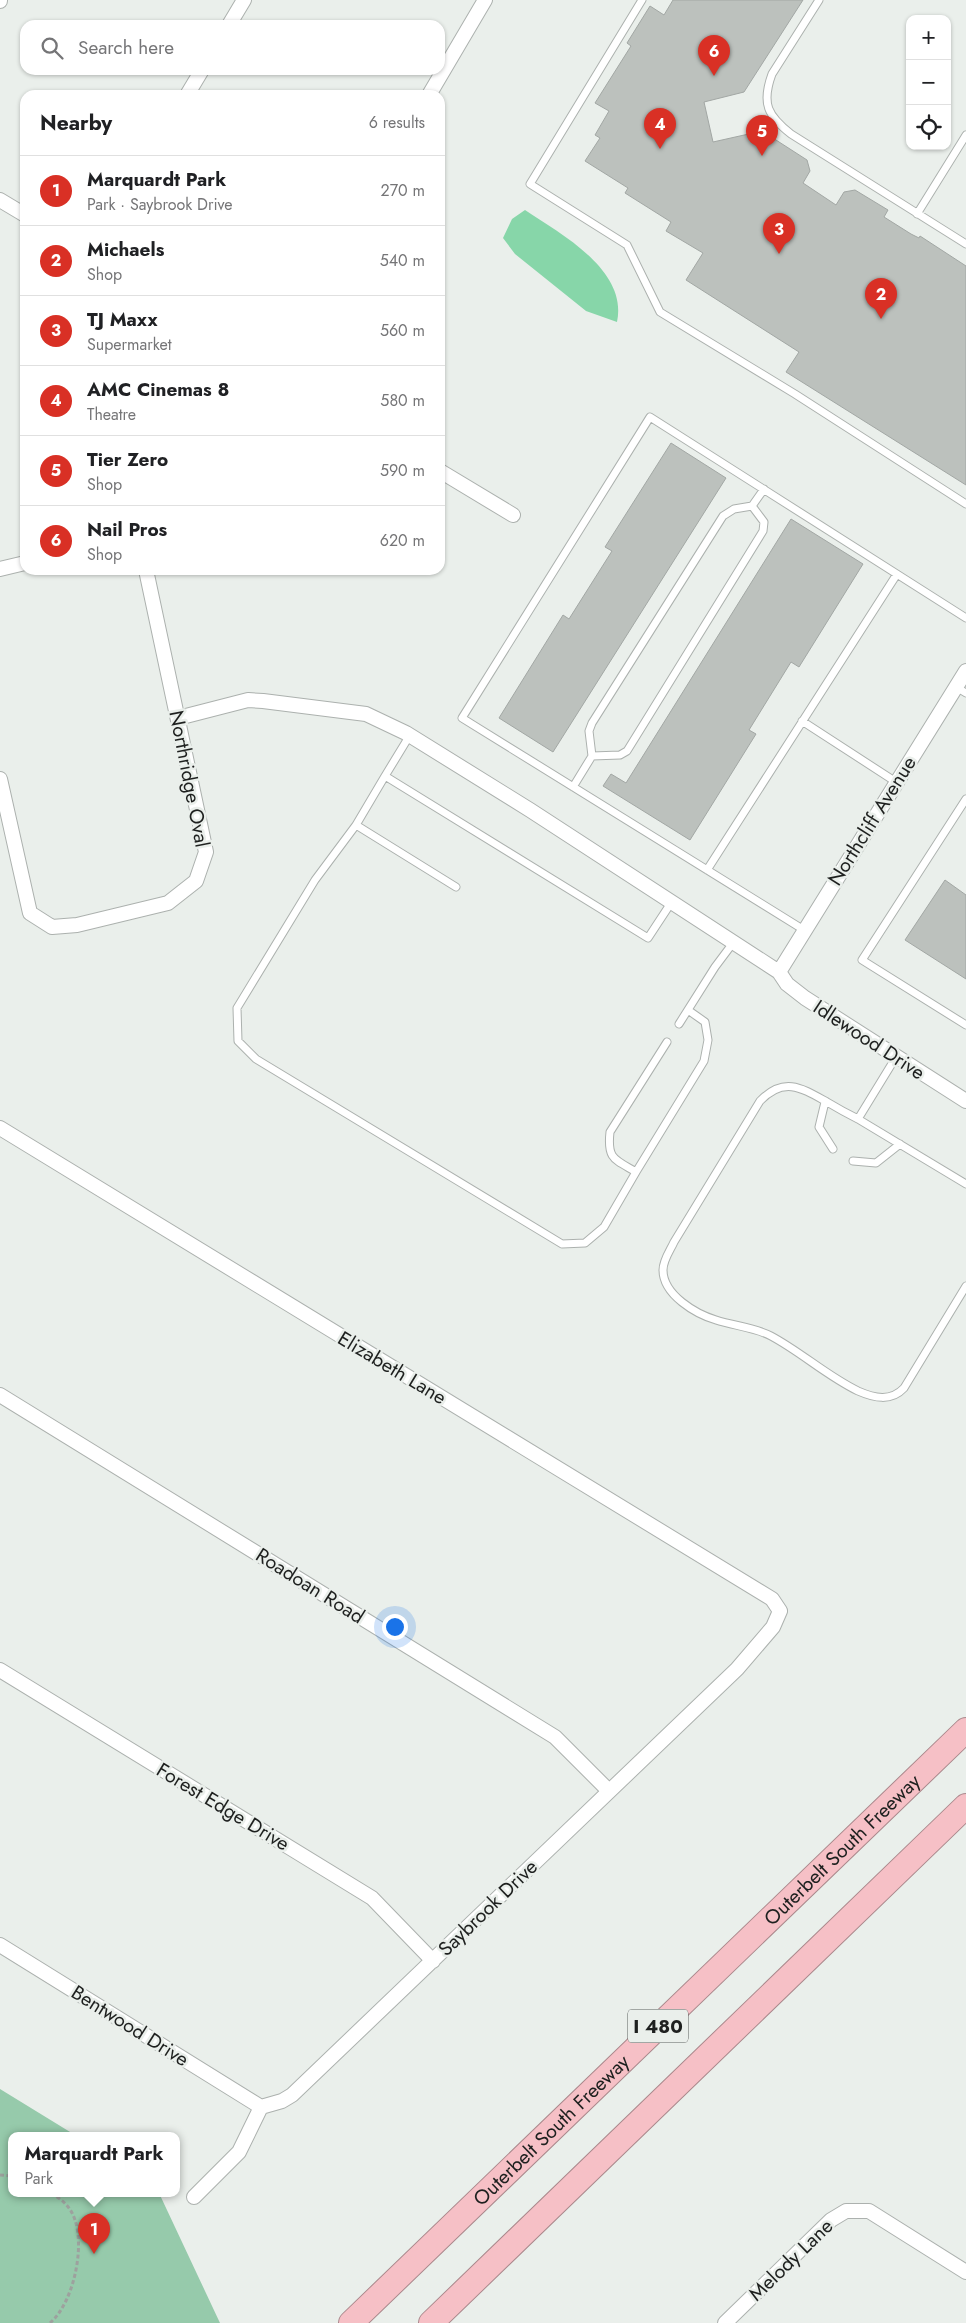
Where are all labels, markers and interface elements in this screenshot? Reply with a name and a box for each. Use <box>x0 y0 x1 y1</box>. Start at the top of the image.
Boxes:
map controls <box>906 15 951 150</box>
button: + <box>906 15 951 60</box>
search box <box>20 20 445 75</box>
icon: search <box>38 34 66 62</box>
text: Search here <box>78 34 174 61</box>
pin: 6 <box>698 35 730 76</box>
button: − <box>906 60 951 105</box>
button: locate <box>906 105 951 150</box>
text: Nearby <box>40 108 112 138</box>
pin: 4 <box>644 108 676 149</box>
text: 6 results <box>369 111 425 134</box>
pin: 5 <box>746 115 778 156</box>
text: Marquardt Park <box>87 166 226 193</box>
text: 1 <box>52 179 60 202</box>
text: 270 m <box>381 179 425 202</box>
text: Park · Saybrook Drive <box>87 193 233 216</box>
pin: 3 <box>763 213 795 254</box>
text: Michaels <box>87 236 164 263</box>
text: 2 <box>51 249 61 272</box>
text: 540 m <box>380 249 425 272</box>
text: Shop <box>87 263 122 286</box>
pin: 2 <box>865 278 897 319</box>
text: TJ Maxx <box>87 306 158 333</box>
text: 3 <box>51 319 61 342</box>
text: 560 m <box>380 319 425 342</box>
text: Supermarket <box>87 333 172 356</box>
text: AMC Cinemas 8 <box>87 376 229 403</box>
text: 4 <box>50 389 62 412</box>
text: 580 m <box>380 389 425 412</box>
text: Theatre <box>87 403 136 426</box>
text: Tier Zero <box>87 446 168 473</box>
text: 5 <box>51 459 61 482</box>
text: 590 m <box>380 459 425 482</box>
text: Shop <box>87 473 122 496</box>
text: Nail Pros <box>87 516 167 543</box>
text: 6 <box>51 529 61 552</box>
text: 620 m <box>380 529 425 552</box>
text: Shop <box>87 543 122 566</box>
street label: Northridge Oval <box>162 708 216 850</box>
street label: Northcliff Avenue <box>821 751 923 891</box>
street label: Idlewood Drive <box>807 993 931 1087</box>
street label: Elizabeth Lane <box>332 1324 452 1412</box>
street label: Roadoan Road <box>250 1541 370 1631</box>
your location <box>382 1614 408 1640</box>
street label: Forest Edge Drive <box>151 1756 295 1858</box>
street label: Outerbelt South Freeway <box>757 1767 927 1932</box>
street label: Saybrook Drive <box>432 1853 544 1963</box>
street label: Bentwood Drive <box>66 1978 194 2074</box>
road number: I 480 <box>628 2010 688 2042</box>
street label: Outerbelt South Freeway <box>466 2047 636 2213</box>
popup <box>8 2132 180 2197</box>
text: Marquardt Park <box>24 2140 164 2167</box>
text: Park <box>24 2167 53 2190</box>
street label: Melody Lane <box>742 2212 840 2308</box>
pin: 1 <box>78 2213 110 2254</box>

